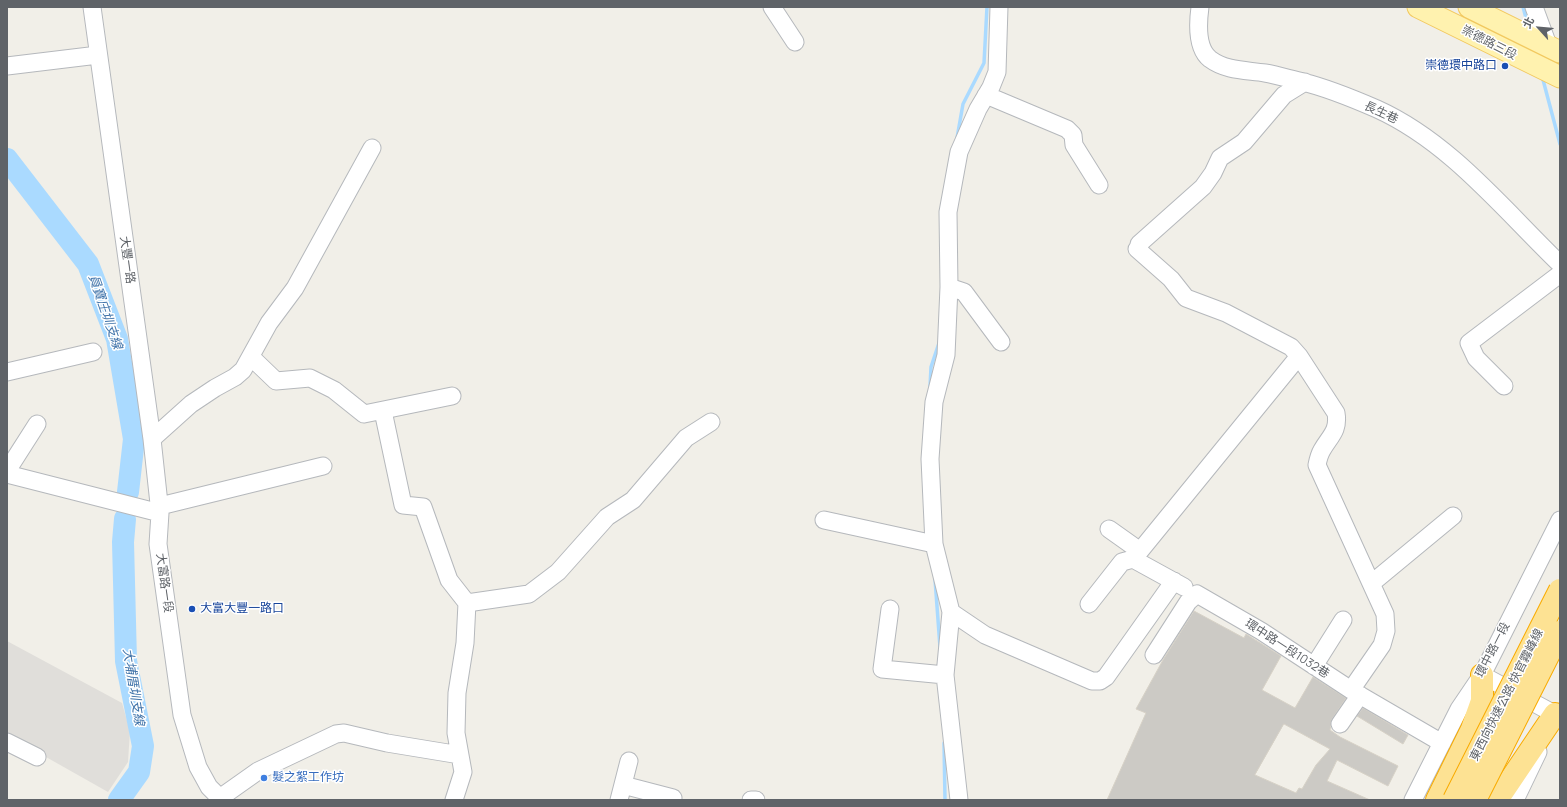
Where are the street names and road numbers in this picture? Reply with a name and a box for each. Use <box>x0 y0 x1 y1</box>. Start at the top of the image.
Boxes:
street label: 崇德路三段 <box>1459 23 1519 63</box>
street label: 長生巷 <box>1362 99 1400 127</box>
street label: 大豐一路 <box>117 235 137 285</box>
street label: 大富路一段 <box>153 552 175 614</box>
street label: 環中路一段1032巷 <box>1242 616 1332 682</box>
street label: 環中路一段 <box>1473 620 1513 680</box>
street label: 東西向快速公路 快官霧峰線 <box>1467 627 1547 763</box>

